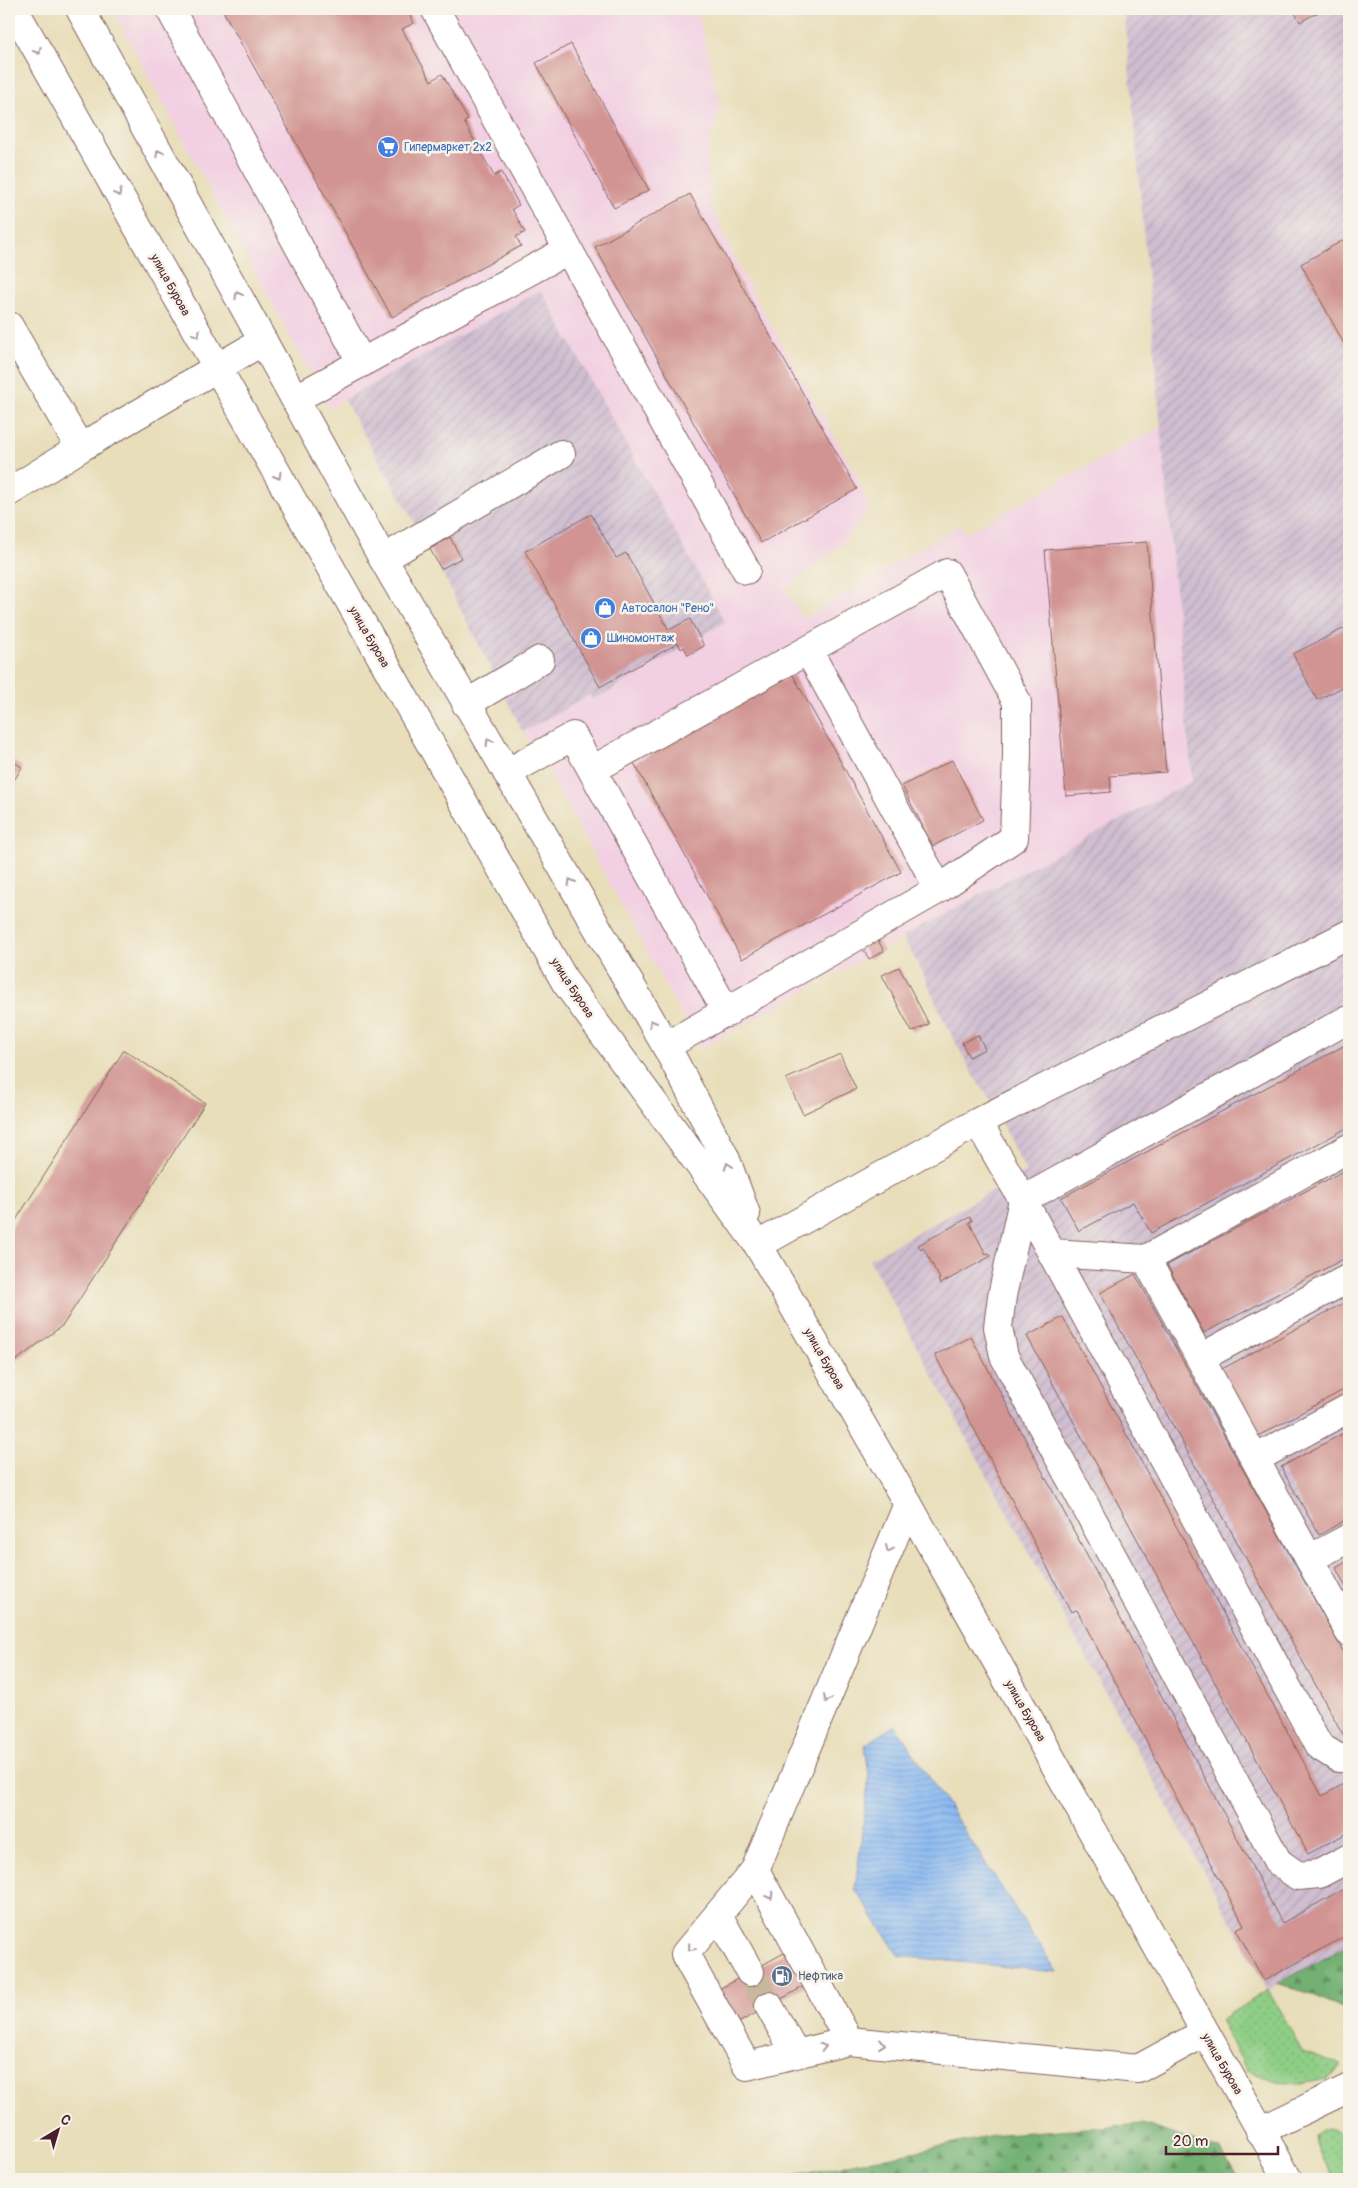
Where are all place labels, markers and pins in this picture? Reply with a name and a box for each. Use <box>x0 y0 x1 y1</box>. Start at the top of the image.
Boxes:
supermarket icon: Гипермаркет 2х2 <box>376 135 400 159</box>
place label: Гипермаркет 2х2 <box>404 140 492 155</box>
shop icon: Автосалон "Рено" <box>593 596 617 620</box>
place label: Автосалон "Рено" <box>621 601 714 616</box>
shop icon: Шиномонтаж <box>579 626 603 650</box>
place label: Шиномонтаж <box>607 631 675 646</box>
fuel station icon: Нефтика <box>770 1964 794 1988</box>
place label: Нефтика <box>798 1969 844 1984</box>

